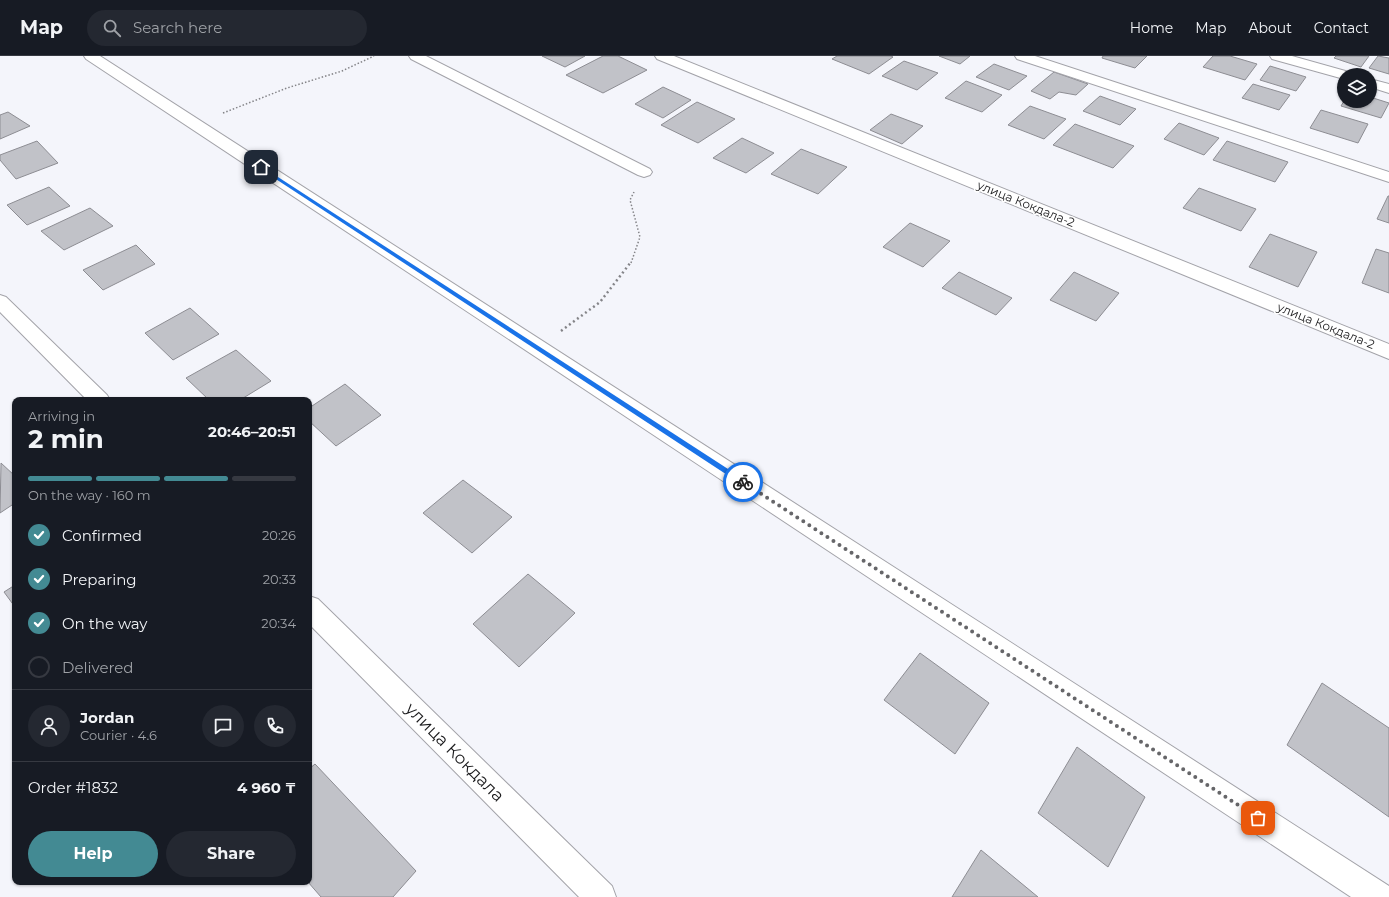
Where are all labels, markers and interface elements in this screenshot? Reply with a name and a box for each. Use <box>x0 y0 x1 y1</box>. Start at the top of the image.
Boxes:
search box <box>87 10 367 46</box>
text: Map <box>20 16 63 39</box>
icon: search <box>101 17 123 39</box>
text: Search here <box>133 18 222 37</box>
text: Home <box>1130 19 1173 37</box>
text: Map <box>1195 19 1226 37</box>
text: About <box>1248 19 1292 37</box>
text: Contact <box>1314 19 1369 37</box>
map controls <box>1337 68 1377 108</box>
button: layers <box>1337 68 1377 108</box>
pin <box>244 150 278 184</box>
icon: home <box>250 156 272 178</box>
street label: улица Кокдала-2 <box>974 177 1077 230</box>
street label: улица Кокдала-2 <box>1274 299 1377 352</box>
text: Arriving in <box>28 408 95 424</box>
text: 20:46–20:51 <box>208 422 296 441</box>
text: 2 min <box>28 423 104 455</box>
courier <box>723 462 763 502</box>
icon: bike <box>732 471 754 493</box>
text: On the way · 160 m <box>28 487 151 503</box>
icon: check <box>28 524 50 546</box>
text: Confirmed <box>62 526 142 545</box>
text: 20:26 <box>262 527 296 543</box>
icon: check <box>28 568 50 590</box>
text: Preparing <box>62 570 137 589</box>
text: 20:33 <box>263 571 296 587</box>
icon: check <box>28 612 50 634</box>
text: On the way <box>62 614 147 633</box>
text: 20:34 <box>261 615 296 631</box>
text: Delivered <box>62 658 134 677</box>
street label: улица Кокдала <box>401 698 508 805</box>
button: person <box>28 705 70 747</box>
button: chat <box>202 705 244 747</box>
button: phone <box>254 705 296 747</box>
text: Jordan <box>80 708 134 727</box>
text: Courier · 4.6 <box>80 727 157 743</box>
text: Order #1832 <box>28 778 118 797</box>
text: 4 960 ₸ <box>237 778 296 797</box>
pin <box>1241 801 1275 835</box>
icon: bag <box>1247 807 1269 829</box>
button: Help <box>28 831 158 877</box>
button: Share <box>166 831 296 877</box>

